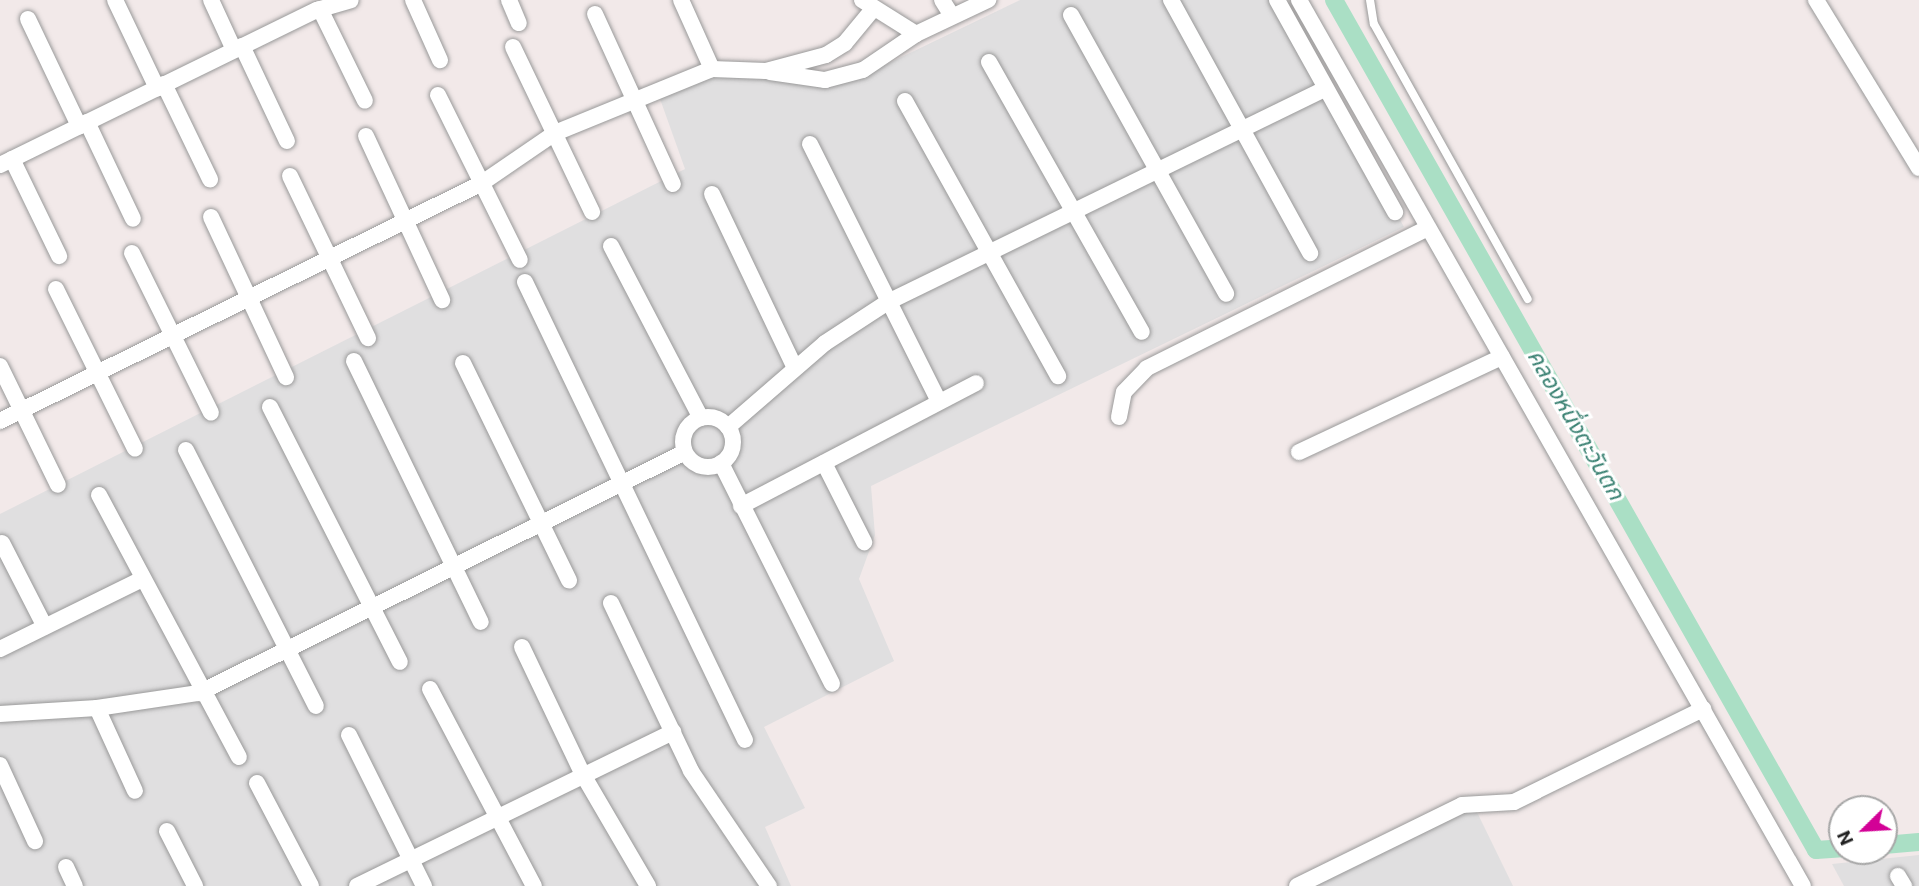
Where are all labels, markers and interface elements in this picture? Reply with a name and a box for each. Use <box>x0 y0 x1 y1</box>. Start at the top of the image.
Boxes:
water label: คลองหนึ่งตะวันตก <box>1521 345 1629 505</box>
north arrow <box>1828 795 1898 865</box>
text: N <box>1832 827 1858 849</box>

